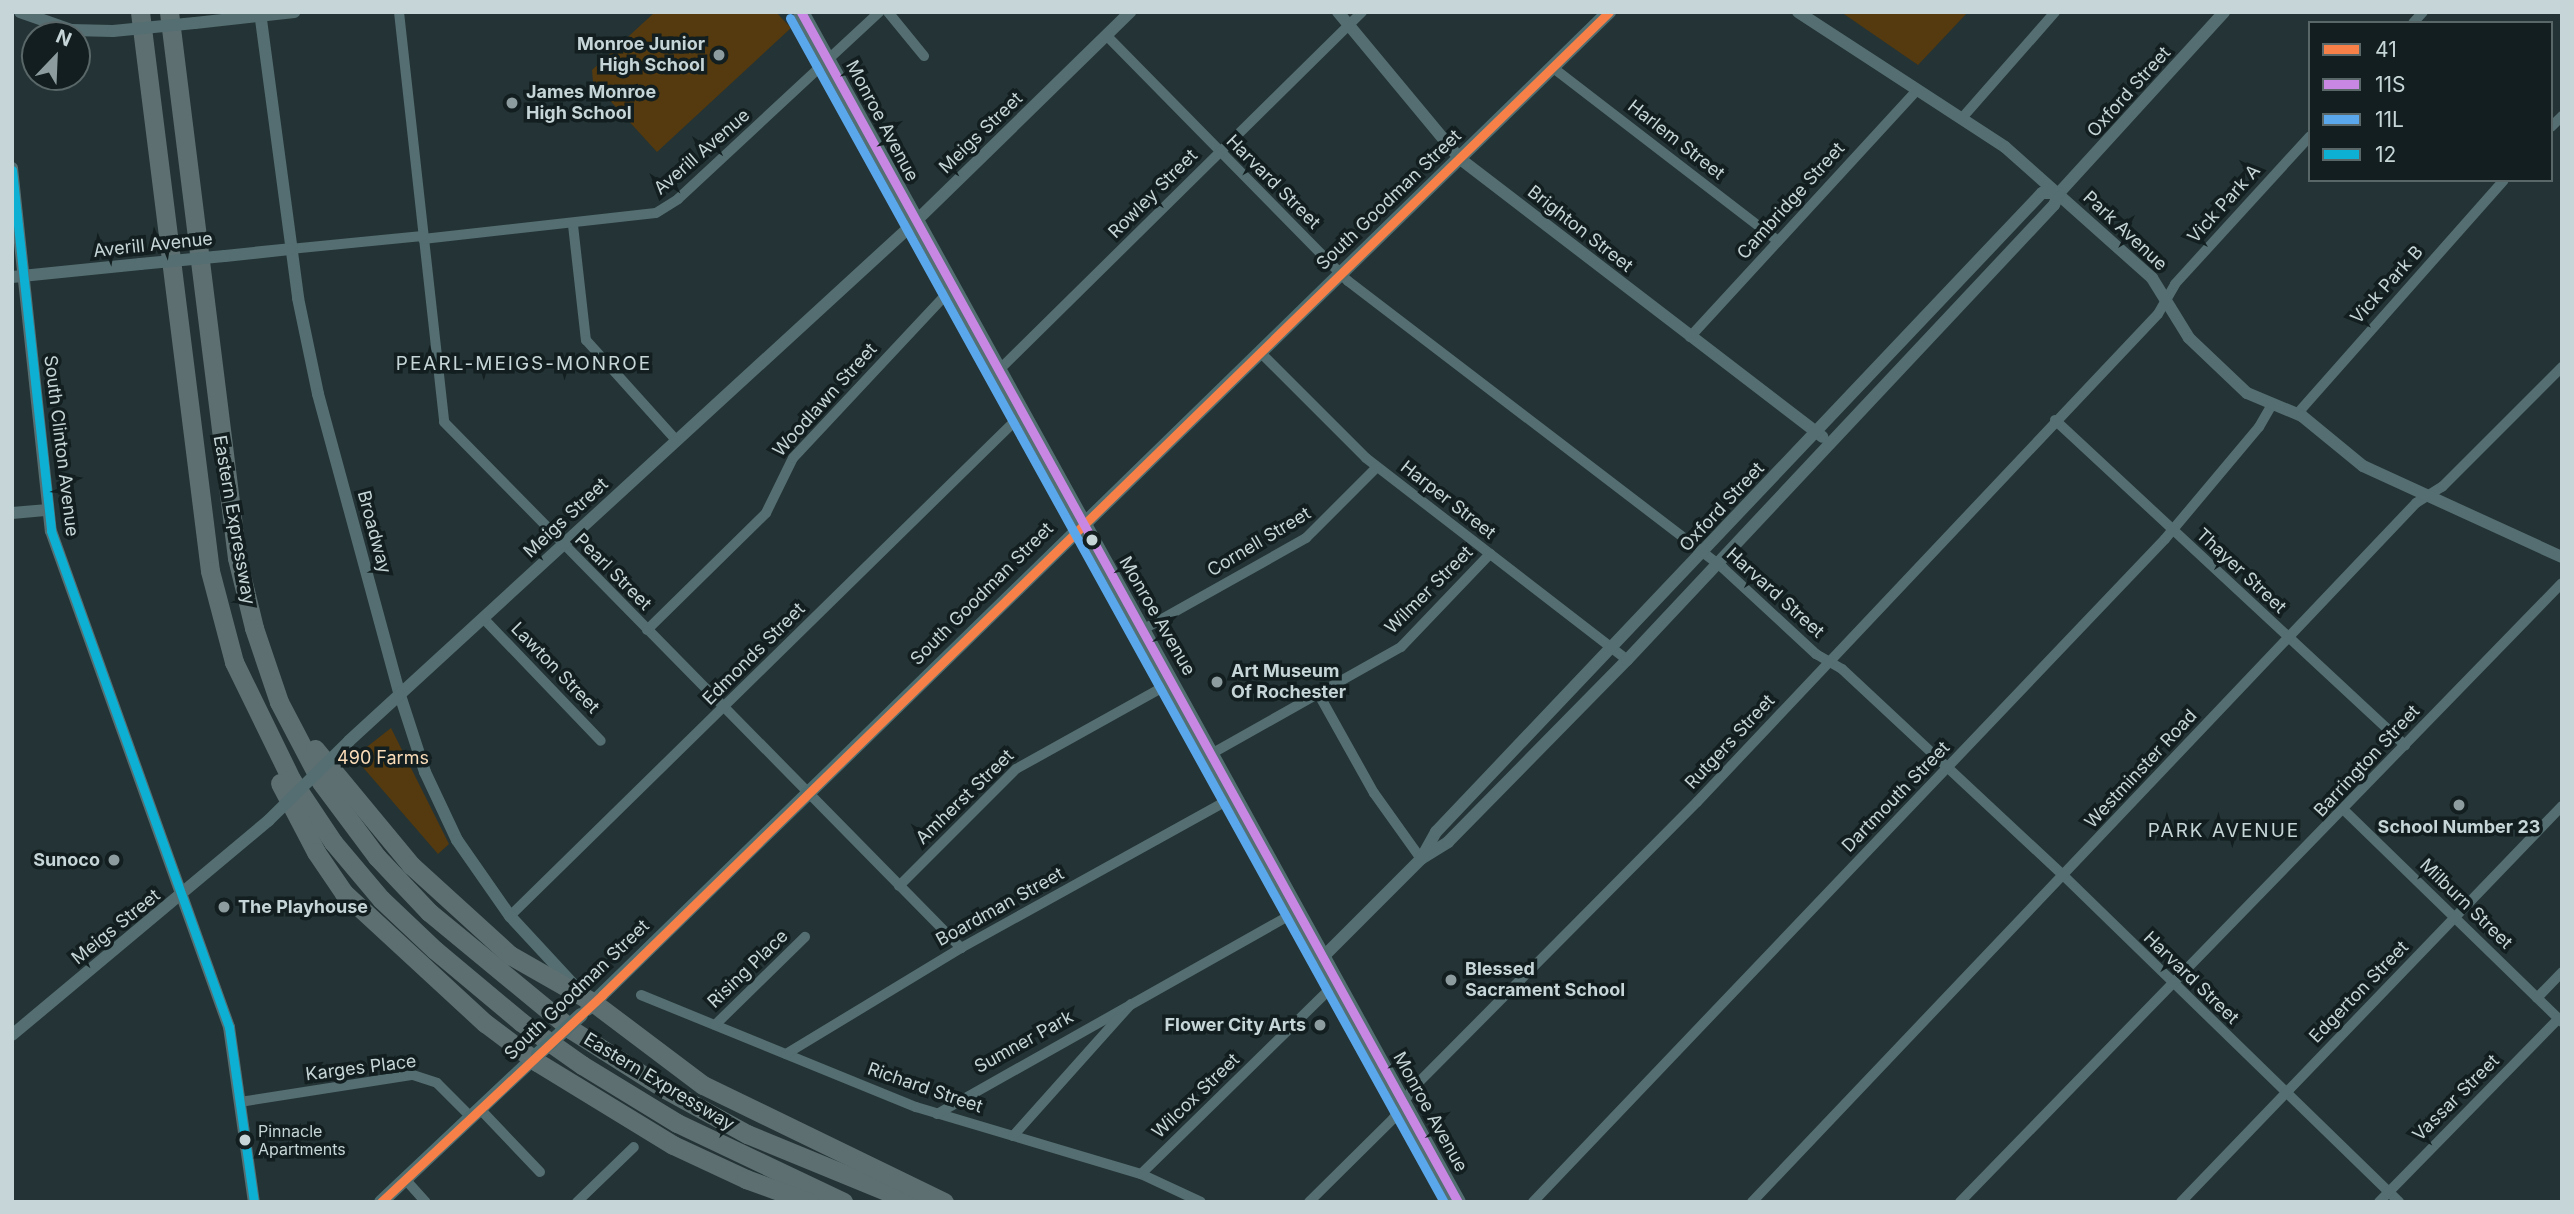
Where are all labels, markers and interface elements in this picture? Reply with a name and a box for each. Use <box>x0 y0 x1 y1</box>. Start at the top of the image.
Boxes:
north arrow <box>21 21 91 91</box>
legend <box>2308 21 2553 182</box>
text: N <box>52 25 75 51</box>
place label: Monroe Junior High School <box>577 34 705 76</box>
text: 41 <box>2375 37 2397 62</box>
street label: Oxford Street <box>2083 42 2175 142</box>
marker: Monroe Junior High School <box>711 47 727 63</box>
street label: Monroe Avenue <box>841 57 923 185</box>
text: 11S <box>2375 72 2406 97</box>
place label: James Monroe High School <box>526 82 656 124</box>
street label: Meigs Street <box>935 88 1027 178</box>
marker: James Monroe High School <box>504 95 520 111</box>
street label: Harlem Street <box>1623 95 1729 185</box>
street label: Averill Avenue <box>650 105 754 199</box>
text: 11L <box>2375 107 2404 132</box>
street label: South Goodman Street <box>1312 125 1466 275</box>
street label: Harvard Street <box>1222 131 1324 233</box>
street label: Cambridge Street <box>1733 138 1849 264</box>
text: 12 <box>2375 142 2396 167</box>
street label: Rowley Street <box>1104 145 1202 243</box>
street label: Vick Park A <box>2183 160 2265 248</box>
street label: Brighton Street <box>1523 181 1637 277</box>
street label: Park Avenue <box>2079 187 2171 275</box>
street label: Averill Avenue <box>92 228 214 262</box>
street label: Vick Park B <box>2346 242 2428 328</box>
street label: Woodlawn Street <box>768 339 882 461</box>
district label: PEARL-MEIGS-MONROE <box>398 353 650 375</box>
street label: South Clinton Avenue <box>39 354 83 538</box>
street label: Eastern Expressway <box>208 434 260 606</box>
street label: Harper Street <box>1396 456 1500 544</box>
street label: Oxford Street <box>1675 458 1769 556</box>
street label: Meigs Street <box>519 473 613 563</box>
street label: Broadway <box>353 488 395 576</box>
street label: Cornell Street <box>1203 503 1315 581</box>
street label: South Goodman Street <box>906 518 1058 670</box>
street label: Thayer Street <box>2192 524 2290 618</box>
street label: Pearl Street <box>570 529 656 615</box>
unlabelled marker <box>1085 533 1099 547</box>
street label: Wilmer Street <box>1381 542 1477 638</box>
street label: Harvard Street <box>1722 543 1828 643</box>
street label: Monroe Avenue <box>1114 553 1200 679</box>
street label: Edmonds Street <box>698 598 810 710</box>
street label: Lawton Street <box>506 618 604 718</box>
place label: Art Museum Of Rochester <box>1231 661 1346 704</box>
marker: Art Museum Of Rochester <box>1209 674 1225 690</box>
street label: Rutgers Street <box>1681 690 1779 794</box>
street label: Barrington Street <box>2310 701 2424 821</box>
street label: Westminster Road <box>2080 705 2202 833</box>
street label: Dartmouth Street <box>1838 737 1954 857</box>
street label: Amherst Street <box>912 745 1018 849</box>
park label: 490 Farms <box>337 747 429 769</box>
marker: School Number 23 <box>2451 797 2467 813</box>
place label: School Number 23 <box>2378 816 2540 838</box>
district label: PARK AVENUE <box>2149 820 2299 842</box>
place label: Sunoco <box>33 849 100 871</box>
marker: Sunoco <box>106 852 122 868</box>
street label: Milburn Street <box>2415 854 2517 954</box>
street label: Boardman Street <box>932 863 1068 951</box>
street label: Meigs Street <box>67 885 165 969</box>
place label: The Playhouse <box>238 896 368 918</box>
marker: The Playhouse <box>216 899 232 915</box>
street label: South Goodman Street <box>500 915 654 1065</box>
street label: Rising Place <box>703 925 793 1013</box>
street label: Harvard Street <box>2139 927 2243 1029</box>
street label: Edgerton Street <box>2305 937 2413 1047</box>
place label: Blessed Sacrament School <box>1465 959 1625 1002</box>
marker: Blessed Sacrament School <box>1443 972 1459 988</box>
street label: Sumner Park <box>971 1006 1077 1078</box>
place label: Flower City Arts <box>1164 1014 1306 1036</box>
marker: Flower City Arts <box>1312 1017 1328 1033</box>
street label: Eastern Expressway <box>580 1029 738 1135</box>
street label: Monroe Avenue <box>1388 1048 1472 1176</box>
street label: Wilcox Street <box>1148 1049 1244 1143</box>
street label: Karges Place <box>304 1050 418 1086</box>
street label: Vassar Street <box>2408 1050 2504 1146</box>
street label: Richard Street <box>865 1058 985 1118</box>
place label: Pinnacle Apartments <box>258 1121 346 1159</box>
marker: Pinnacle Apartments <box>238 1133 252 1147</box>

